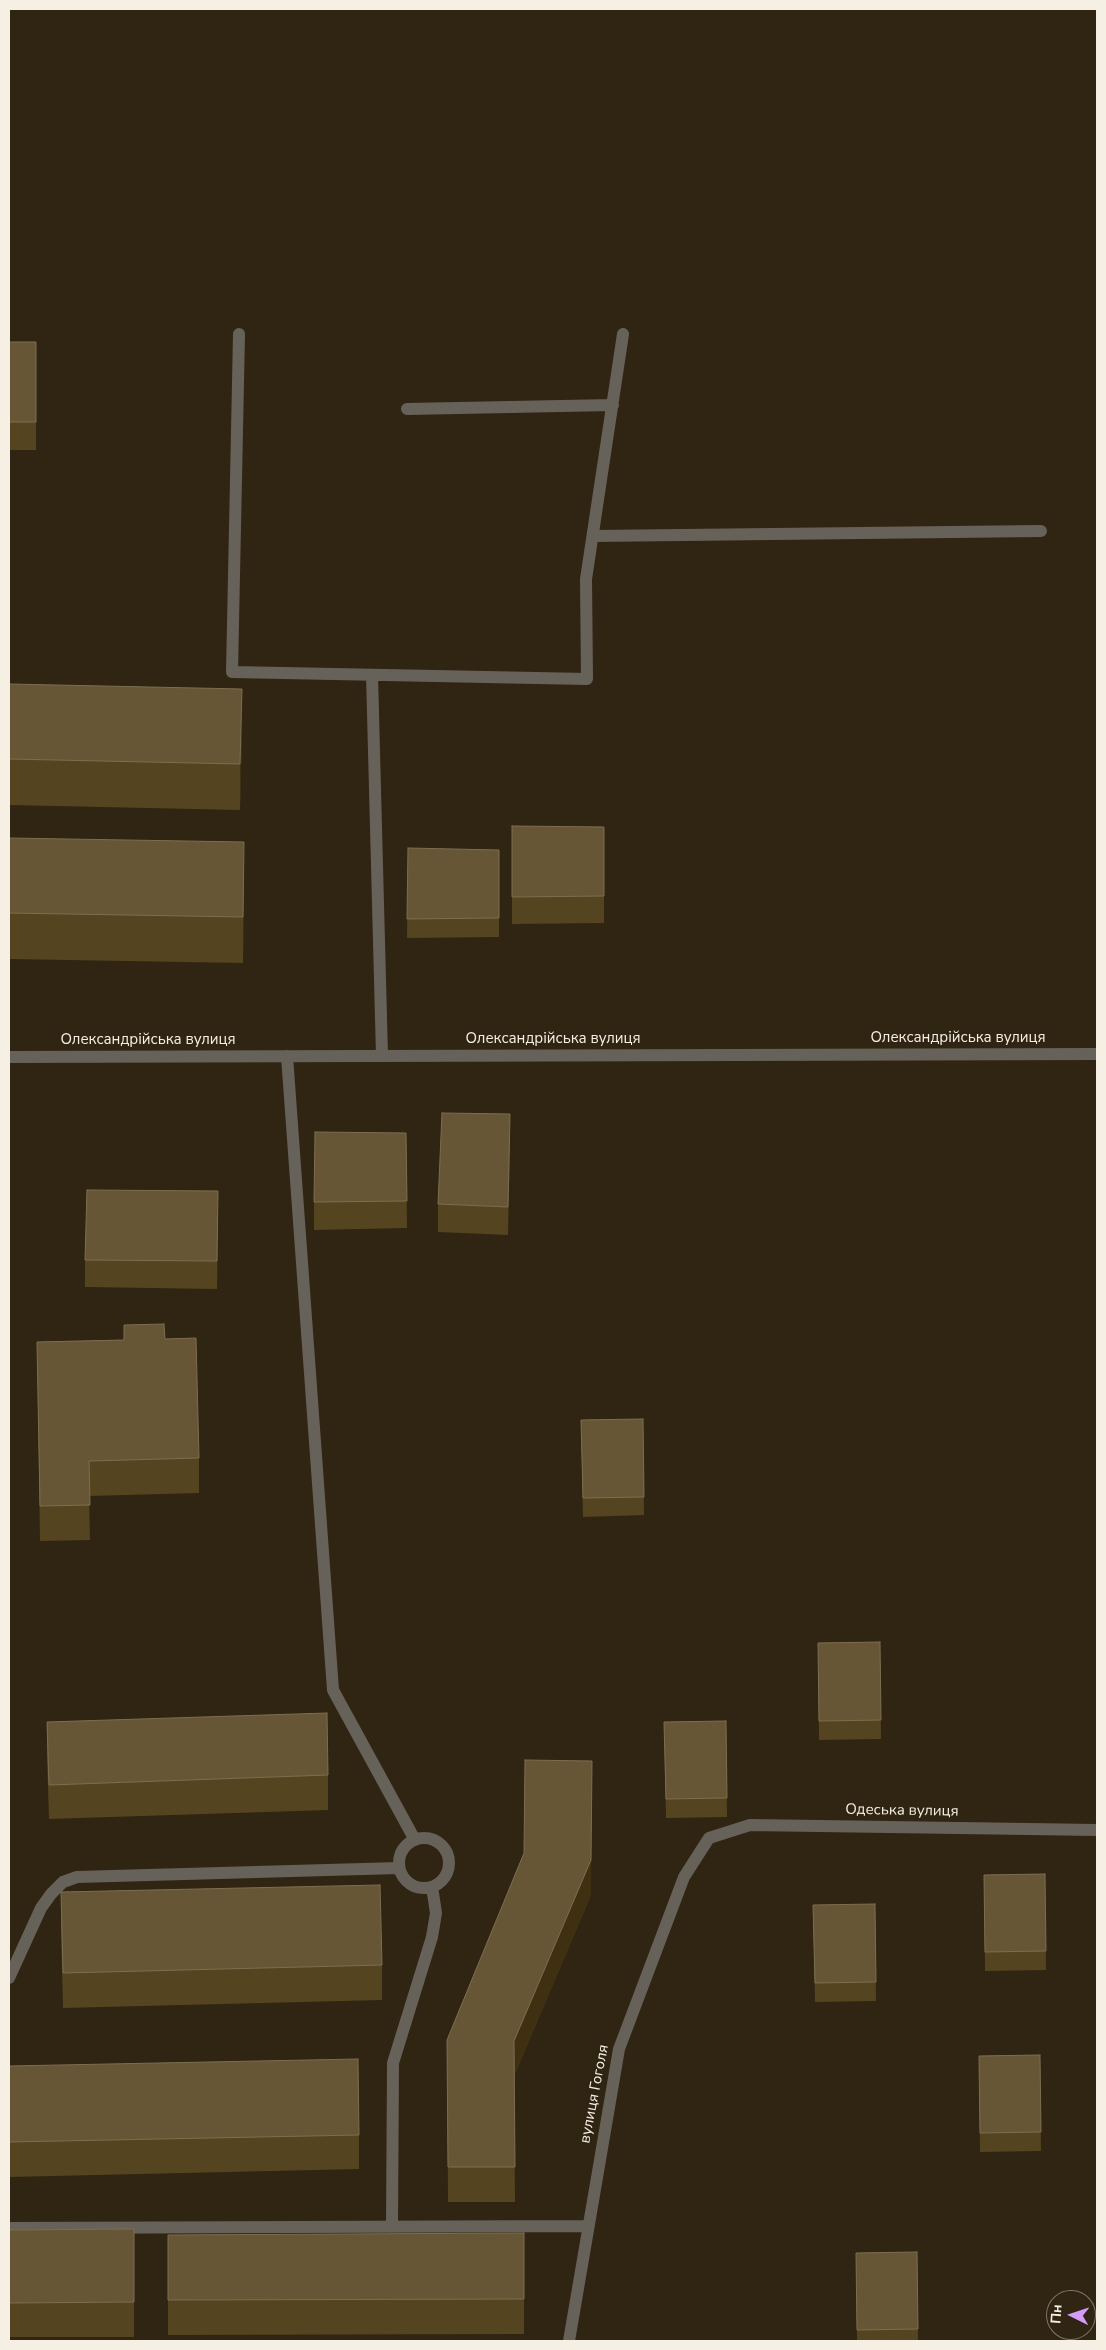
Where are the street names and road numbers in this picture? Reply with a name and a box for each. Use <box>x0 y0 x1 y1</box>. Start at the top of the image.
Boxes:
street label: Олександрійська вулиця <box>870 1029 1046 1047</box>
street label: Олександрійська вулиця <box>465 1030 641 1048</box>
street label: Олександрійська вулиця <box>60 1031 236 1049</box>
street label: Одеська вулиця <box>845 1801 959 1821</box>
street label: вулиця Гоголя <box>577 2043 613 2145</box>

